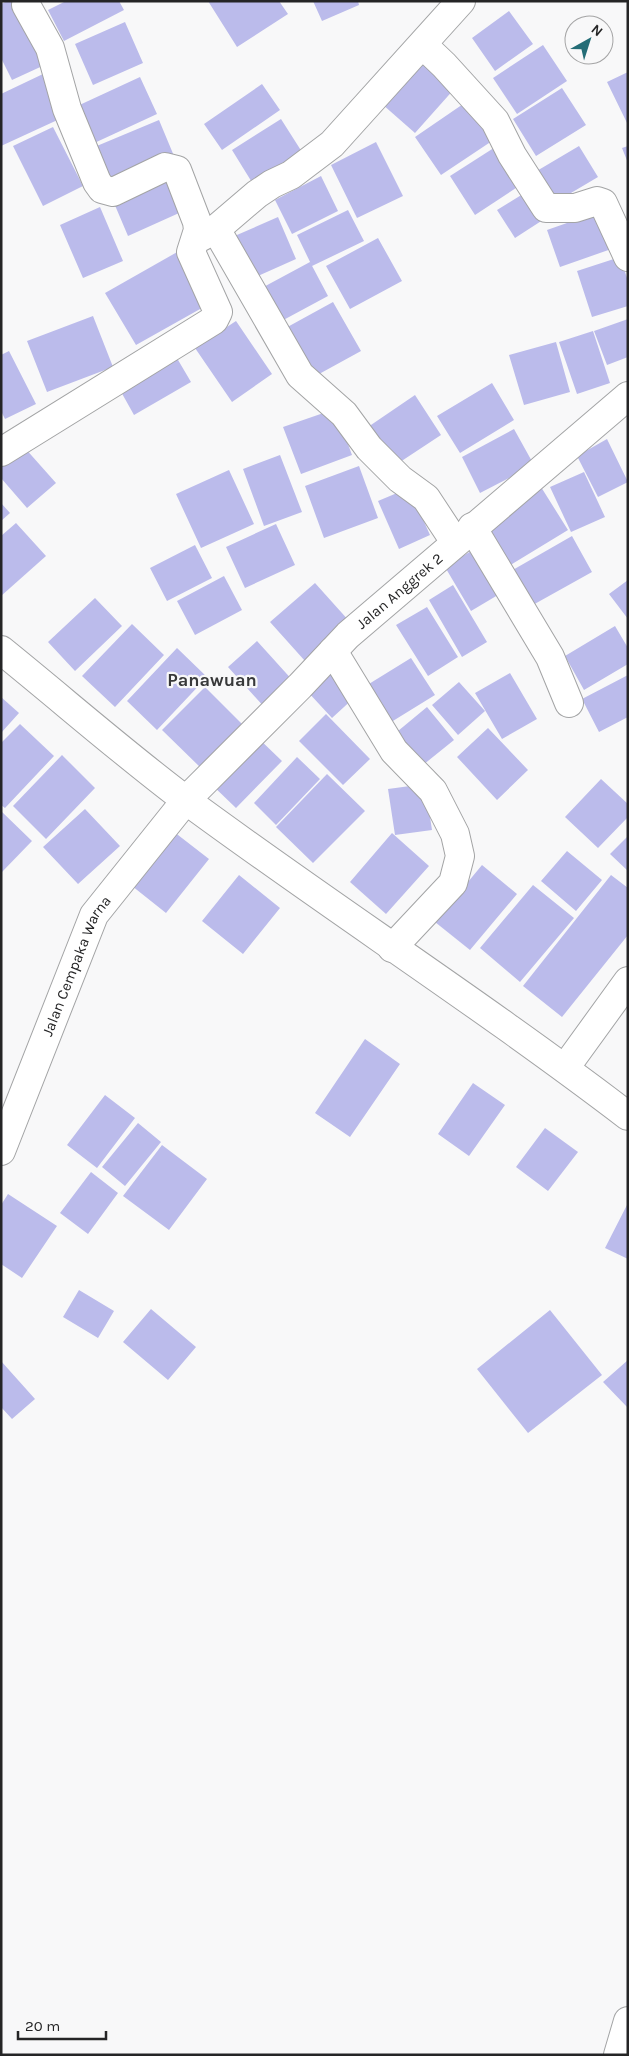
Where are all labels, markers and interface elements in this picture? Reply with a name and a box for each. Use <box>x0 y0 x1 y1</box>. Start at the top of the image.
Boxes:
north arrow <box>564 15 614 65</box>
text: N <box>588 21 606 40</box>
street label: Jalan Anggrek 2 <box>353 549 446 633</box>
district label: Panawuan <box>167 669 257 691</box>
street label: Jalan Cempaka Warna <box>38 892 115 1039</box>
scale bar <box>18 2008 105 2040</box>
text: 20 m <box>25 2017 60 2035</box>

